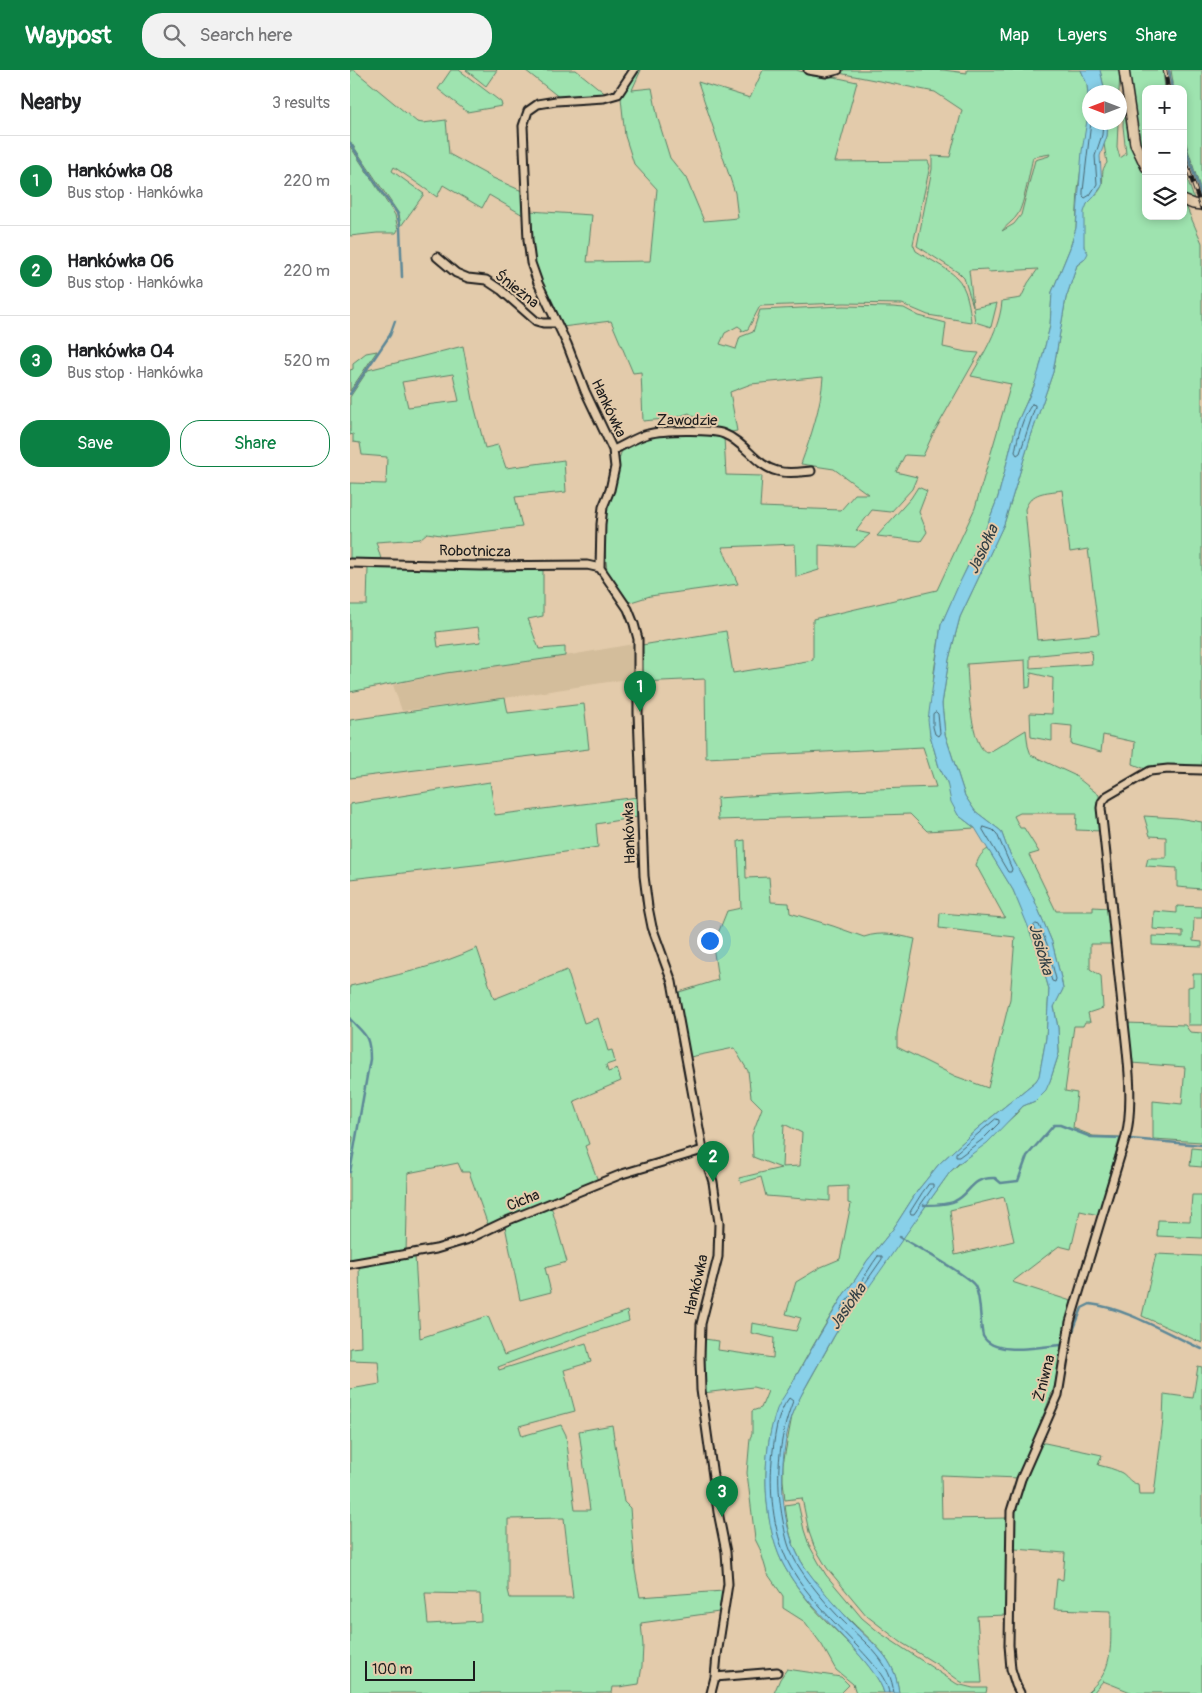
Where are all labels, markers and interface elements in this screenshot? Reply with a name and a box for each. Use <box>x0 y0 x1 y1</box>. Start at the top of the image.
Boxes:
search box <box>142 13 492 58</box>
text: Waypost <box>25 21 112 50</box>
icon: search <box>160 21 188 49</box>
text: Search here <box>200 23 292 47</box>
text: Map <box>1000 24 1029 47</box>
text: Layers <box>1057 24 1107 47</box>
text: Share <box>1135 24 1177 47</box>
north arrow <box>1082 85 1127 130</box>
map controls <box>1142 85 1187 220</box>
button: + <box>1142 85 1187 130</box>
text: Nearby <box>20 89 81 116</box>
text: 3 results <box>272 93 330 113</box>
button: − <box>1142 130 1187 175</box>
text: Hankówka 08 <box>67 159 173 183</box>
text: 1 <box>33 171 39 191</box>
text: 220 m <box>284 171 330 191</box>
button: layers <box>1142 175 1187 220</box>
text: Bus stop · Hankówka <box>67 183 203 203</box>
text: Hankówka 06 <box>67 249 174 273</box>
text: 2 <box>32 261 40 281</box>
text: 220 m <box>284 261 330 281</box>
street label: Śnieżna <box>491 266 543 313</box>
text: Bus stop · Hankówka <box>67 273 203 293</box>
text: Hankówka 04 <box>67 339 174 363</box>
text: 3 <box>32 351 40 371</box>
text: 520 m <box>284 351 330 371</box>
text: Bus stop · Hankówka <box>67 363 203 383</box>
street label: Hankówka <box>587 376 630 440</box>
street label: Zawodzie <box>657 411 718 430</box>
button: Save <box>20 420 170 467</box>
button: Share <box>180 420 330 467</box>
water label: Jasiołka <box>963 520 1004 577</box>
street label: Robotnicza <box>439 541 511 562</box>
pin: 1 <box>624 671 656 712</box>
street label: Hankówka <box>619 801 640 864</box>
water label: Jasiołka <box>1024 922 1058 978</box>
your location <box>697 928 723 954</box>
pin: 2 <box>697 1141 729 1182</box>
street label: Cicha <box>504 1185 542 1216</box>
street label: Hankówka <box>680 1253 713 1318</box>
water label: Jasiołka <box>825 1278 872 1334</box>
street label: Żniwna <box>1030 1353 1059 1403</box>
pin: 3 <box>706 1476 738 1517</box>
scale bar <box>365 1658 475 1681</box>
text: 100 m <box>372 1661 412 1678</box>

